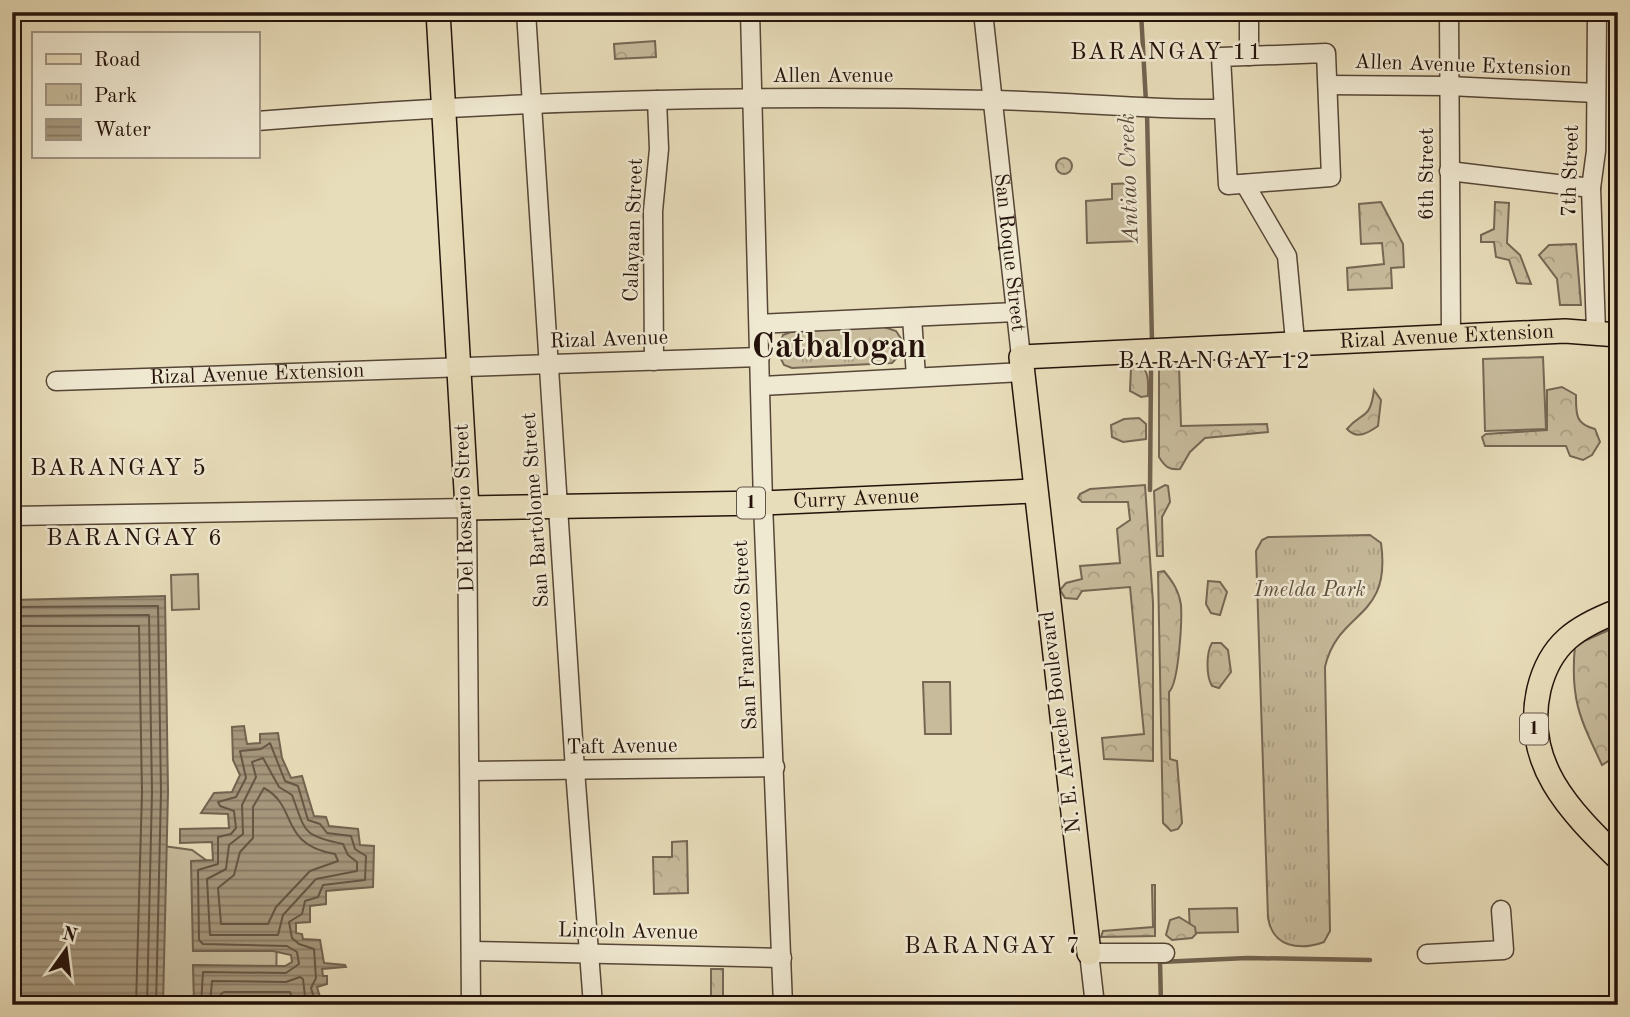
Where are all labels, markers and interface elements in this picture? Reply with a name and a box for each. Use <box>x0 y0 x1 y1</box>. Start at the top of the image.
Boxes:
legend <box>32 32 259 158</box>
district label: BARANGAY 11 <box>1070 41 1264 65</box>
text: Road <box>94 50 141 71</box>
street label: Allen Avenue Extension <box>1354 52 1572 80</box>
street label: Allen Avenue <box>773 66 893 87</box>
text: Park <box>94 86 137 107</box>
water label: Antiao Creek <box>1115 113 1143 245</box>
text: Water <box>94 120 151 141</box>
street label: 7th Street <box>1559 124 1583 218</box>
street label: 6th Street <box>1417 128 1438 220</box>
street label: Calayaan Street <box>621 158 647 302</box>
street label: San Roque Street <box>990 172 1029 333</box>
street label: Rizal Avenue Extension <box>1339 321 1554 352</box>
street label: Rizal Avenue <box>549 327 669 353</box>
district label: Catbalogan <box>752 330 926 365</box>
district label: BARANGAY 12 <box>1118 350 1312 374</box>
street label: Rizal Avenue Extension <box>149 360 365 388</box>
street label: San Bartolome Street <box>519 412 553 608</box>
street label: Del Rosario Street <box>452 423 478 593</box>
district label: BARANGAY 5 <box>30 457 208 481</box>
street label: Curry Avenue <box>792 486 920 512</box>
road number: 1 <box>737 488 765 518</box>
district label: BARANGAY 6 <box>46 527 224 551</box>
street label: San Francisco Street <box>731 539 761 731</box>
park label: Imelda Park <box>1253 580 1366 601</box>
street label: N. E. Arteche Boulevard <box>1037 610 1085 834</box>
road number: 1 <box>1520 714 1548 744</box>
street label: Taft Avenue <box>566 736 678 758</box>
north arrow <box>32 916 102 986</box>
street label: Lincoln Avenue <box>558 920 698 944</box>
text: N <box>60 925 79 947</box>
district label: BARANGAY 7 <box>904 935 1082 959</box>

